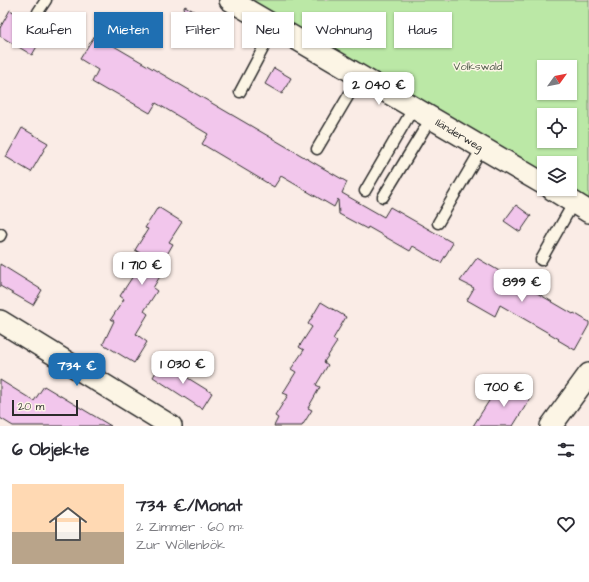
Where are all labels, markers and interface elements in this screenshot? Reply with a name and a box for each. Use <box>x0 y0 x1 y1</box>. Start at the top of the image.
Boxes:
chip: Kaufen <box>12 12 86 48</box>
chip: Mieten <box>94 12 163 48</box>
chip: Filter <box>171 12 234 48</box>
chip: Neu <box>242 12 294 48</box>
chip: Wohnung <box>302 12 386 48</box>
chip: Haus <box>394 12 452 48</box>
park label: Volkswald <box>454 59 503 74</box>
north arrow <box>537 60 577 100</box>
map controls <box>537 60 577 196</box>
pin: 2 040 € <box>342 72 416 106</box>
text: 2 040 € <box>352 76 406 94</box>
button: locate <box>537 108 577 148</box>
street label: Iländerweg <box>433 115 486 156</box>
button: layers <box>537 156 577 196</box>
pin: 1 710 € <box>105 252 179 286</box>
text: 1 710 € <box>122 256 162 274</box>
pin: 899 € <box>494 269 550 303</box>
text: 899 € <box>503 273 541 291</box>
pin: 1 030 € <box>146 351 220 385</box>
pin: 734 € <box>49 353 105 387</box>
text: 1 030 € <box>160 355 206 373</box>
text: 734 € <box>58 357 97 375</box>
pin: 700 € <box>476 374 532 408</box>
text: 700 € <box>484 378 524 396</box>
scale bar <box>12 398 78 417</box>
text: 20 m <box>18 399 44 414</box>
text: 6 Objekte <box>12 438 89 462</box>
icon: filters <box>555 439 577 461</box>
text: 734 €/Monat <box>136 494 242 518</box>
icon: home <box>44 500 92 548</box>
icon: heart <box>555 513 577 535</box>
text: 2 Zimmer · 60 m² <box>136 518 244 536</box>
text: Zur Wöllenbök <box>136 536 225 554</box>

